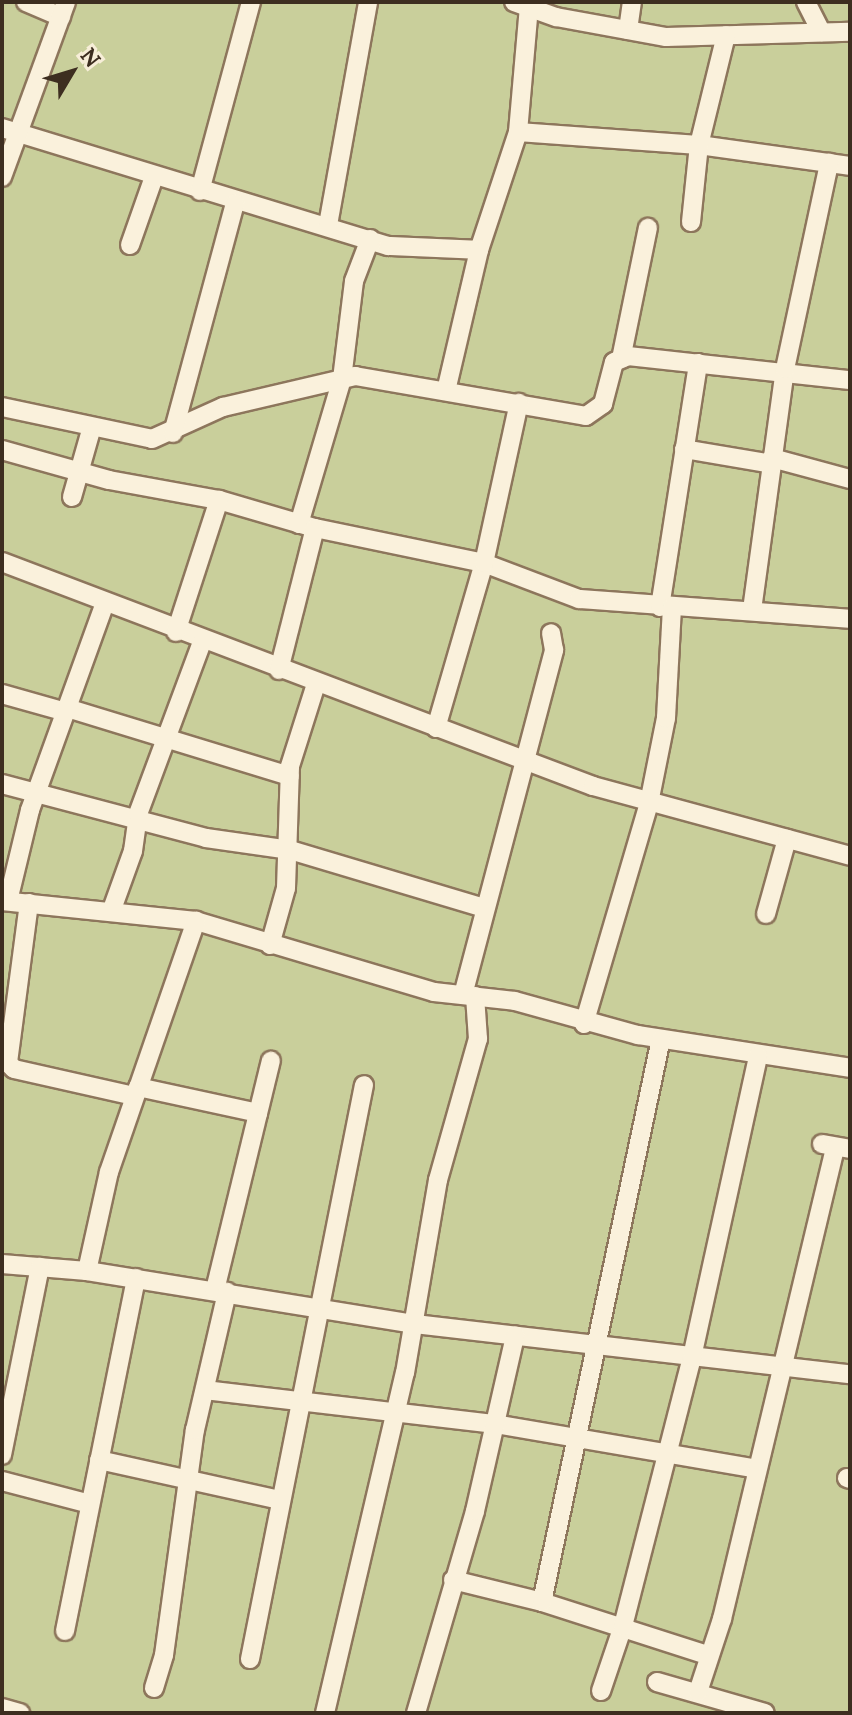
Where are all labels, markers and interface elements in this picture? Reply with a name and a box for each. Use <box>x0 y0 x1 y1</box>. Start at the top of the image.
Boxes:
north arrow <box>32 32 112 112</box>
text: N <box>75 42 107 73</box>

